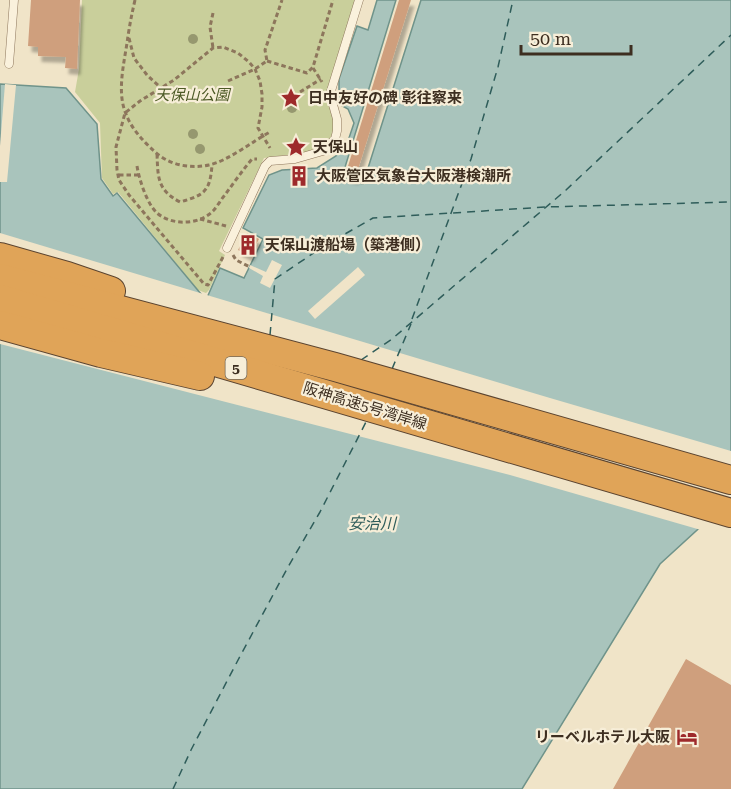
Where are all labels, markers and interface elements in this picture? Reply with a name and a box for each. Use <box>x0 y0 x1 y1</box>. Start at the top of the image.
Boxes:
scale bar <box>521 18 630 56</box>
text: 50 m <box>530 28 571 49</box>
park label: 天保山公園 <box>154 86 231 104</box>
place icon: 日中友好の碑 彰往察来 <box>279 86 303 110</box>
place label: 日中友好の碑 彰往察来 <box>308 89 462 107</box>
place icon: 天保山 <box>284 135 308 159</box>
place label: 天保山 <box>313 138 358 156</box>
building icon: 大阪管区気象台大阪港検潮所 <box>287 164 311 188</box>
place label: 大阪管区気象台大阪港検潮所 <box>316 167 511 185</box>
building icon: 天保山渡船場（築港側） <box>236 233 260 257</box>
place label: 天保山渡船場（築港側） <box>265 236 430 254</box>
road number: 5 <box>226 357 246 379</box>
street label: 阪神高速5号湾岸線 <box>301 379 429 433</box>
water label: 安治川 <box>348 514 398 533</box>
hotel icon: リーベルホテル大阪 <box>675 725 699 749</box>
place label: リーベルホテル大阪 <box>535 728 670 746</box>

